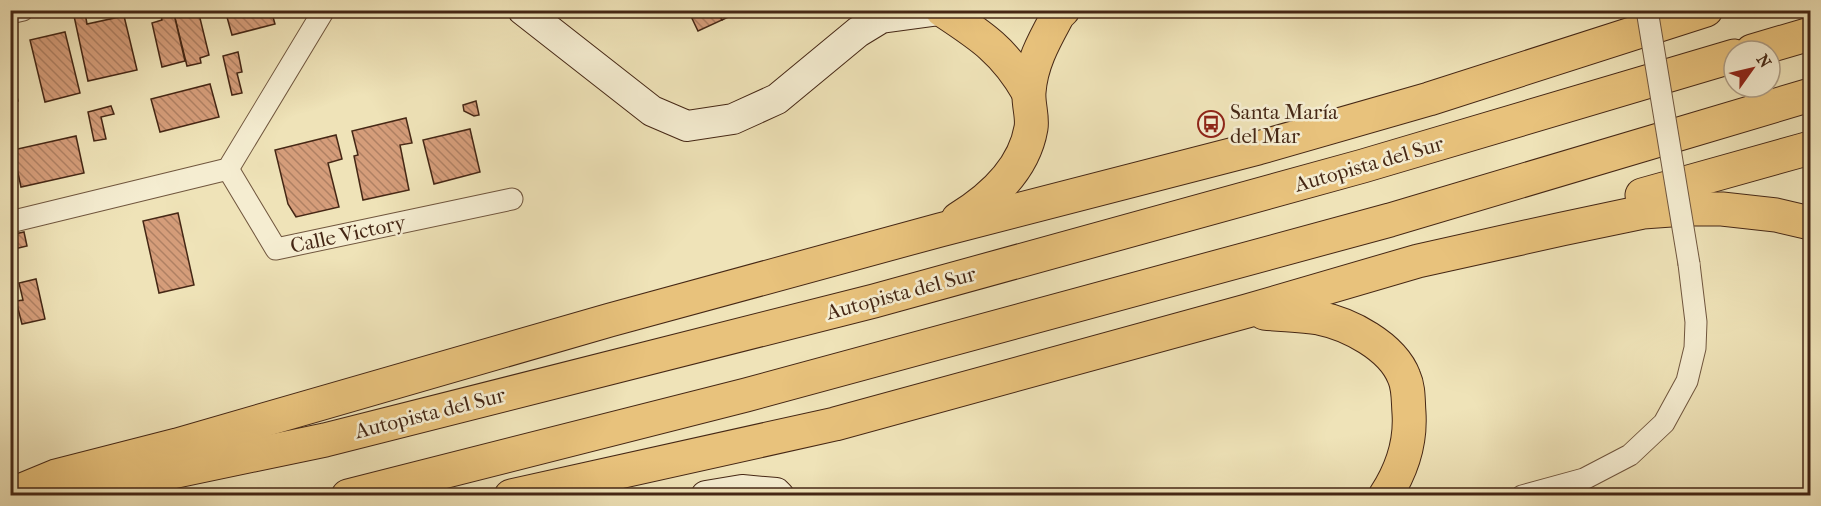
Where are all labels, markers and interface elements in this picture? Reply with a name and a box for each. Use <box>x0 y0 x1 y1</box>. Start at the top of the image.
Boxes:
north arrow <box>1722 39 1782 99</box>
text: N <box>1753 51 1776 72</box>
place label: Santa María del Mar <box>1230 100 1338 148</box>
bus stop icon: Santa María del Mar <box>1196 109 1226 139</box>
street label: Autopista del Sur <box>1291 131 1446 197</box>
street label: Calle Victory <box>288 210 409 258</box>
street label: Autopista del Sur <box>823 261 979 325</box>
street label: Autopista del Sur <box>351 383 508 444</box>

